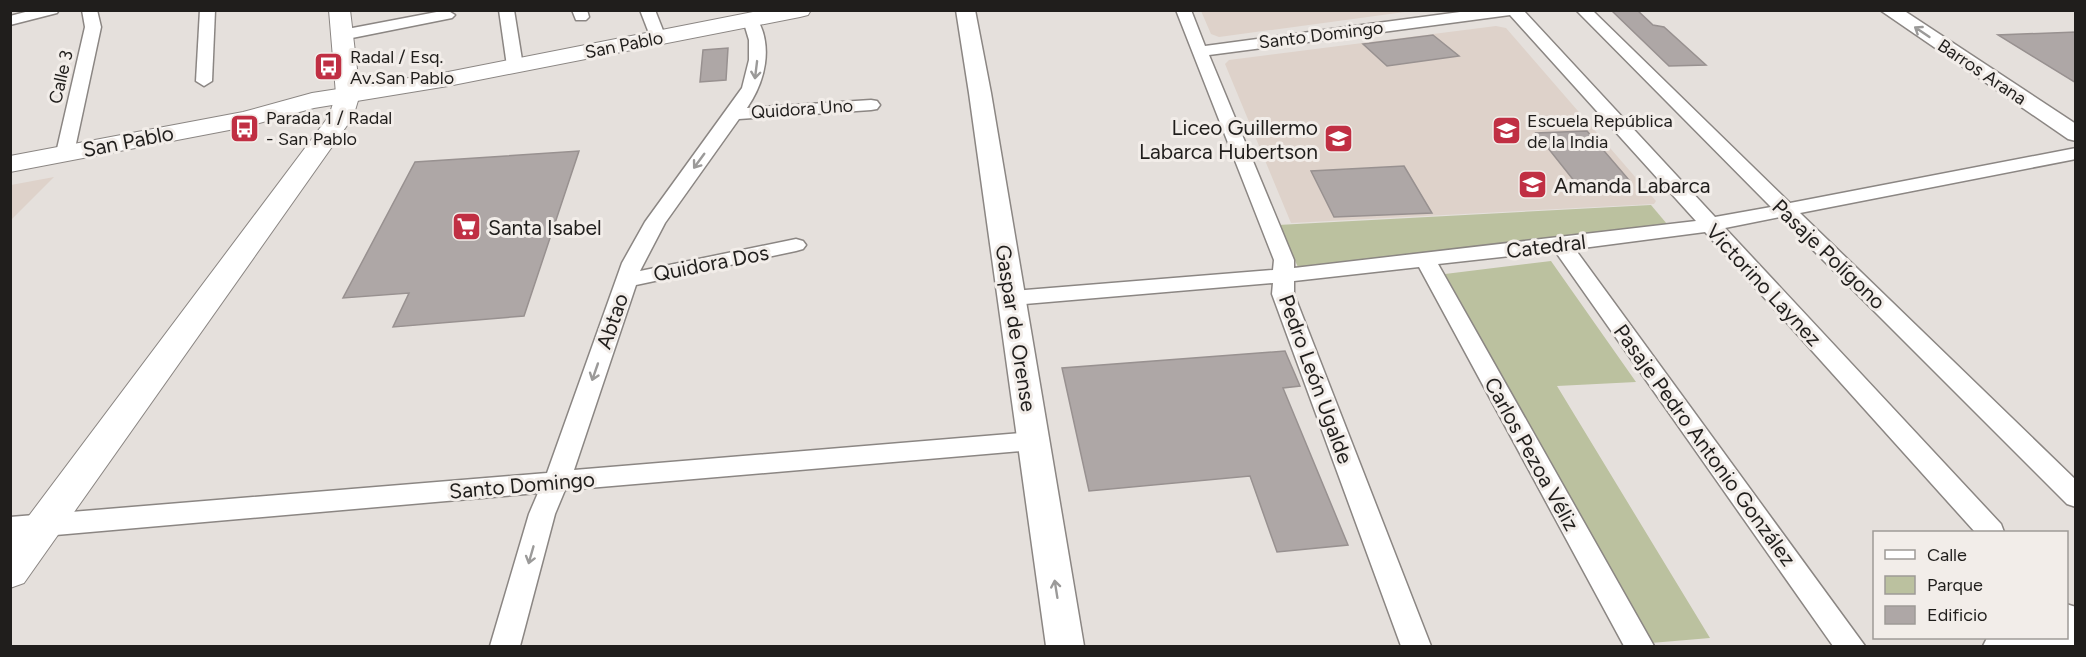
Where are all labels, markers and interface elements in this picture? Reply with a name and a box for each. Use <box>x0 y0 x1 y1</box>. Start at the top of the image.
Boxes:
street label: Santo Domingo <box>1257 16 1385 54</box>
one-way arrow <box>1914 26 1931 38</box>
street label: San Pablo <box>583 27 665 63</box>
street label: Barros Arana <box>1933 34 2031 110</box>
place label: Radal / Esq. Av.San Pablo <box>350 46 454 89</box>
street label: Calle 3 <box>44 48 78 106</box>
bus stop icon: Radal / Esq. Av.San Pablo <box>313 51 345 83</box>
one-way arrow <box>751 59 762 79</box>
street label: Quidora Uno <box>750 94 854 124</box>
place label: Parada 1 / Radal - San Pablo <box>266 107 392 150</box>
place label: Escuela República de la India <box>1527 110 1673 153</box>
bus stop icon: Parada 1 / Radal - San Pablo <box>229 112 261 144</box>
place label: Liceo Guillermo Labarca Hubertson <box>1139 115 1318 164</box>
school or university icon: Escuela República de la India <box>1490 115 1522 147</box>
street label: San Pablo <box>80 120 176 162</box>
school or university icon: Liceo Guillermo Labarca Hubertson <box>1323 123 1355 155</box>
one-way arrow <box>693 153 705 169</box>
school or university icon: Amanda Labarca <box>1517 169 1549 201</box>
place label: Amanda Labarca <box>1554 173 1711 198</box>
street label: Pasaje Polígono <box>1767 194 1891 314</box>
supermarket icon: Santa Isabel <box>451 211 483 243</box>
place label: Santa Isabel <box>488 215 602 240</box>
street label: Victorino Laynez <box>1701 219 1827 351</box>
street label: Catedral <box>1505 229 1587 263</box>
street label: Quidora Dos <box>651 240 771 286</box>
street label: Gaspar de Orense <box>990 243 1042 413</box>
street label: Abtao <box>591 290 633 352</box>
street label: Pedro León Ugalde <box>1274 291 1358 467</box>
street label: Pasaje Pedro Antonio González <box>1609 319 1801 571</box>
one-way arrow <box>589 362 600 381</box>
street label: Carlos Pezoa Véliz <box>1479 373 1585 535</box>
street label: Santo Domingo <box>448 466 596 504</box>
legend <box>1873 531 2068 639</box>
text: Calle <box>1927 544 1967 566</box>
one-way arrow <box>525 546 536 565</box>
text: Parque <box>1927 574 1983 596</box>
one-way arrow <box>1050 579 1061 599</box>
text: Edificio <box>1927 604 1988 626</box>

